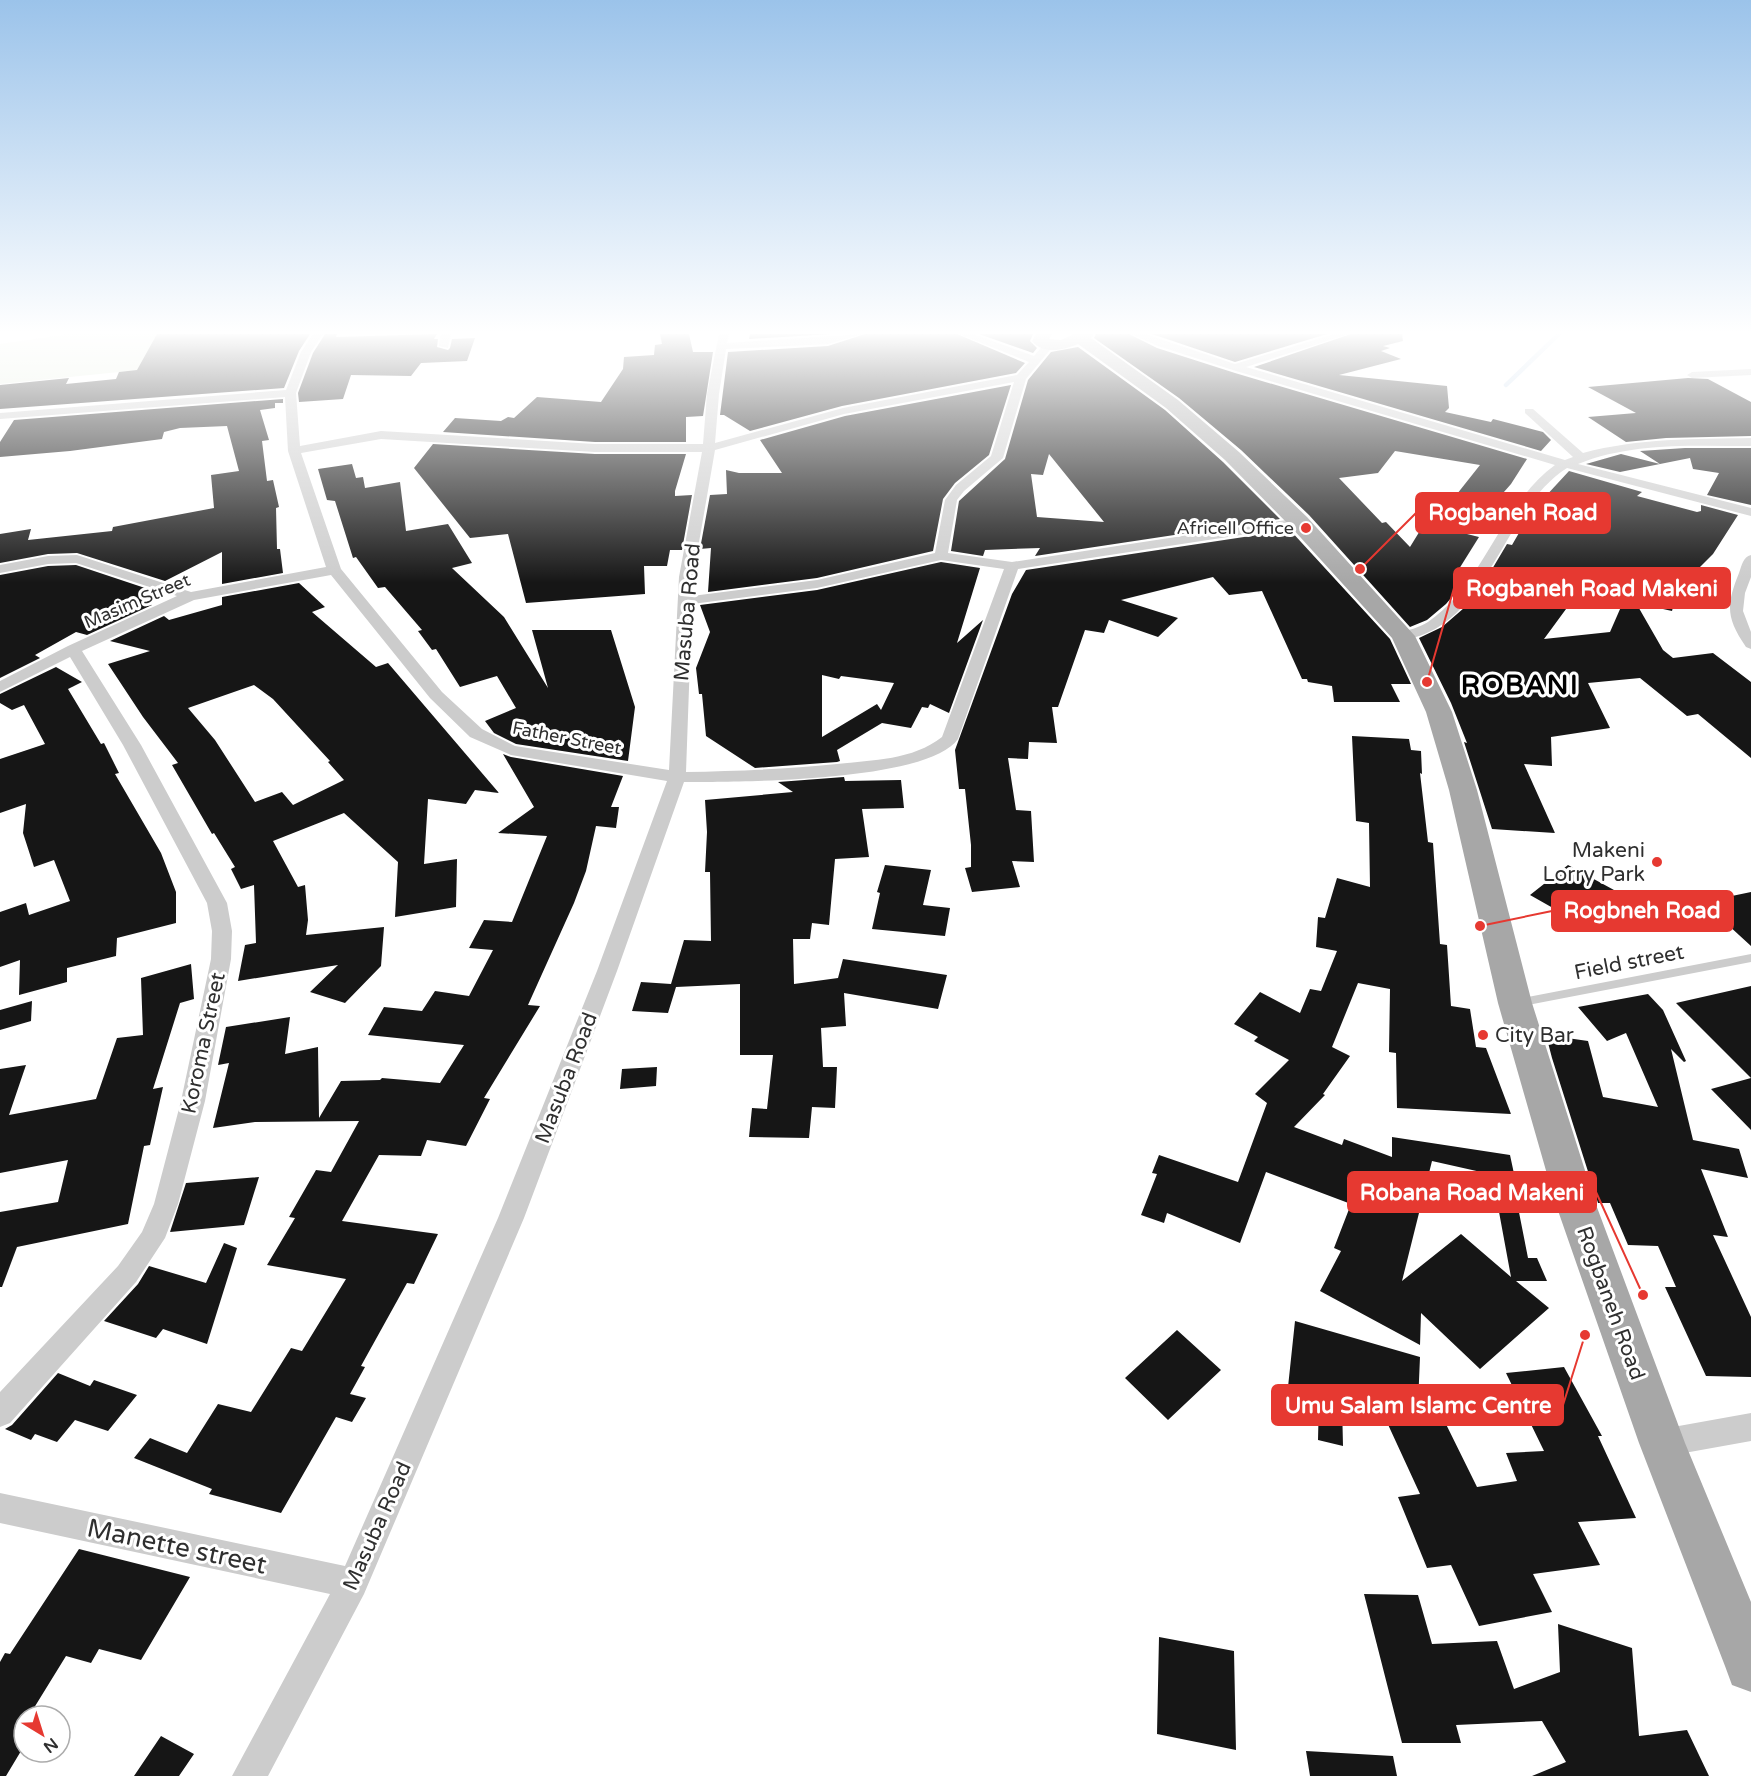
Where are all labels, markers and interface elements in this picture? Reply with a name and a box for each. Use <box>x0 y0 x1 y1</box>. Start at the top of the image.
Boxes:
callout: Rogbaneh Road <box>1416 493 1610 533</box>
text: Rogbaneh Road <box>1428 500 1598 526</box>
place label: Africell Office <box>1176 517 1294 539</box>
marker: Africell Office <box>1299 521 1313 535</box>
street label: Masuba Road <box>669 542 706 682</box>
callout: Rogbaneh Road Makeni <box>1454 568 1730 608</box>
street label: Masim Street <box>81 569 194 633</box>
text: Rogbaneh Road Makeni <box>1466 576 1718 602</box>
district label: ROBANI <box>1461 669 1579 702</box>
street label: Father Street <box>511 717 623 759</box>
place label: Makeni Lorry Park <box>1542 838 1645 887</box>
marker: Makeni Lorry Park <box>1650 855 1664 869</box>
callout: Rogbneh Road <box>1552 891 1733 931</box>
text: Rogbneh Road <box>1563 898 1721 924</box>
street label: Field street <box>1572 940 1686 985</box>
street label: Koroma Street <box>176 970 231 1116</box>
street label: Masuba Road <box>530 1009 603 1147</box>
place label: City Bar <box>1495 1023 1574 1048</box>
marker: City Bar <box>1476 1028 1490 1042</box>
callout: Robana Road Makeni <box>1348 1172 1596 1212</box>
text: Robana Road Makeni <box>1360 1180 1584 1206</box>
street label: Rogbaneh Road <box>1571 1223 1650 1383</box>
callout: Umu Salam Islamc Centre <box>1272 1385 1563 1425</box>
text: Umu Salam Islamc Centre <box>1285 1393 1551 1419</box>
street label: Masuba Road <box>338 1458 417 1594</box>
street label: Manette street <box>84 1512 270 1581</box>
north arrow <box>12 1704 72 1764</box>
text: N <box>39 1733 62 1757</box>

